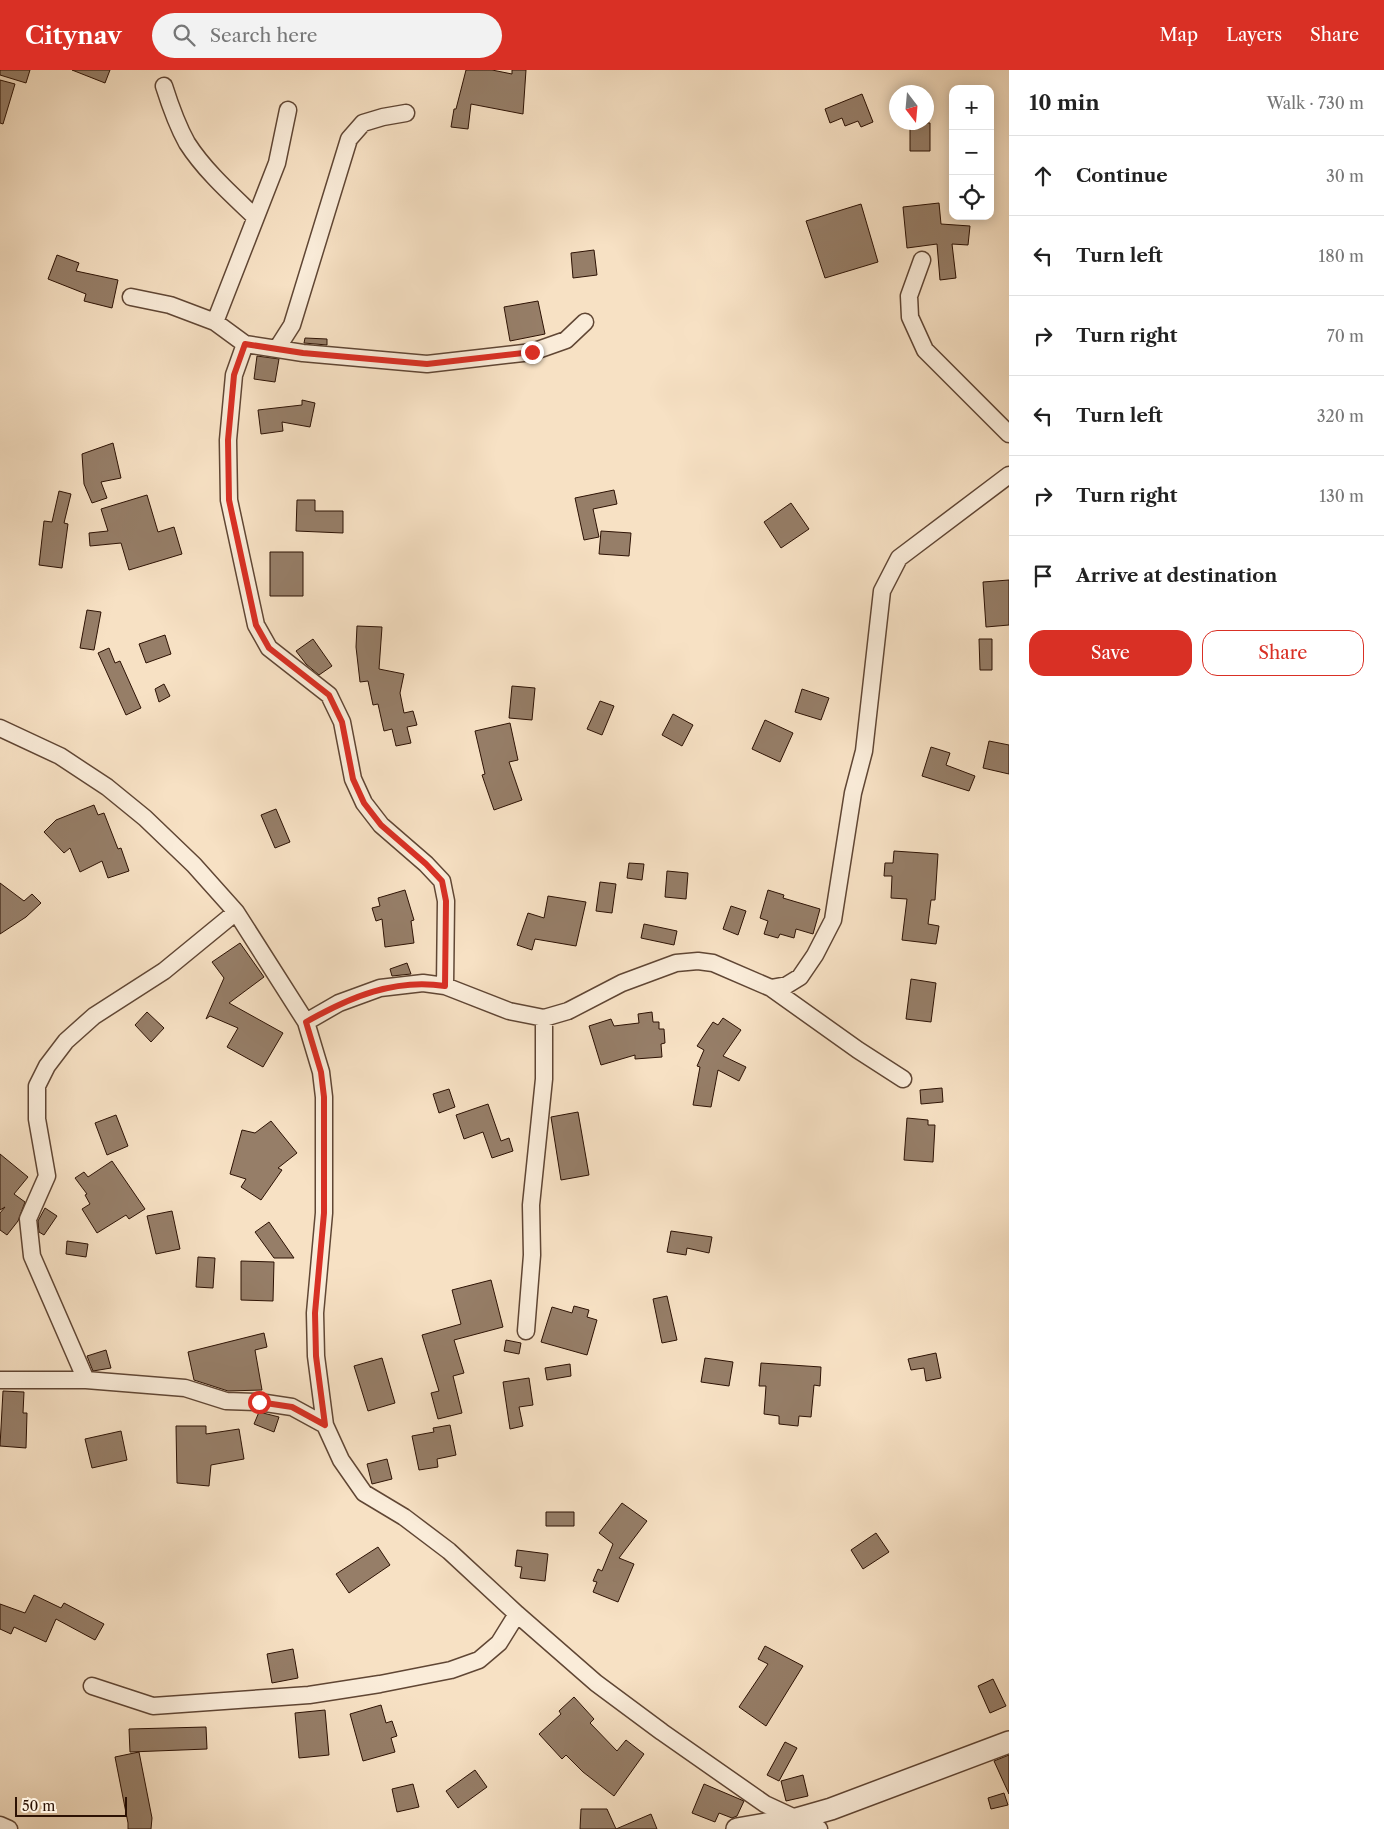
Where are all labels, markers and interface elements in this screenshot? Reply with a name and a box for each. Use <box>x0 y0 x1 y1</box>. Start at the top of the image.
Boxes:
search box <box>152 13 502 58</box>
text: Citynav <box>25 21 122 50</box>
icon: search <box>170 21 198 49</box>
text: Search here <box>210 24 317 47</box>
text: Map <box>1160 24 1198 46</box>
text: Layers <box>1226 24 1282 46</box>
text: Share <box>1310 24 1359 46</box>
north arrow <box>889 85 934 130</box>
map controls <box>949 85 994 220</box>
button: + <box>949 85 994 130</box>
text: 10 min <box>1029 90 1100 115</box>
text: Walk · 730 m <box>1267 93 1364 113</box>
button: − <box>949 130 994 175</box>
icon: ahead <box>1029 162 1057 190</box>
text: Continue <box>1076 164 1168 187</box>
text: 30 m <box>1326 166 1364 186</box>
button: locate <box>949 175 994 220</box>
icon: left <box>1029 242 1057 270</box>
text: Turn left <box>1076 244 1163 267</box>
text: 180 m <box>1318 246 1364 266</box>
icon: right <box>1029 322 1057 350</box>
text: Turn right <box>1076 324 1177 347</box>
text: 70 m <box>1327 326 1364 346</box>
route end <box>521 341 544 364</box>
icon: left <box>1029 402 1057 430</box>
text: Turn left <box>1076 404 1163 427</box>
text: 320 m <box>1317 406 1364 426</box>
icon: right <box>1029 482 1057 510</box>
text: Turn right <box>1076 484 1177 507</box>
text: 130 m <box>1319 486 1364 506</box>
icon: arrive <box>1029 562 1057 590</box>
text: Arrive at destination <box>1076 564 1277 587</box>
button: Save <box>1029 630 1192 676</box>
button: Share <box>1202 630 1364 676</box>
route start <box>248 1391 271 1414</box>
scale bar <box>15 1794 128 1817</box>
text: 50 m <box>22 1797 55 1815</box>

